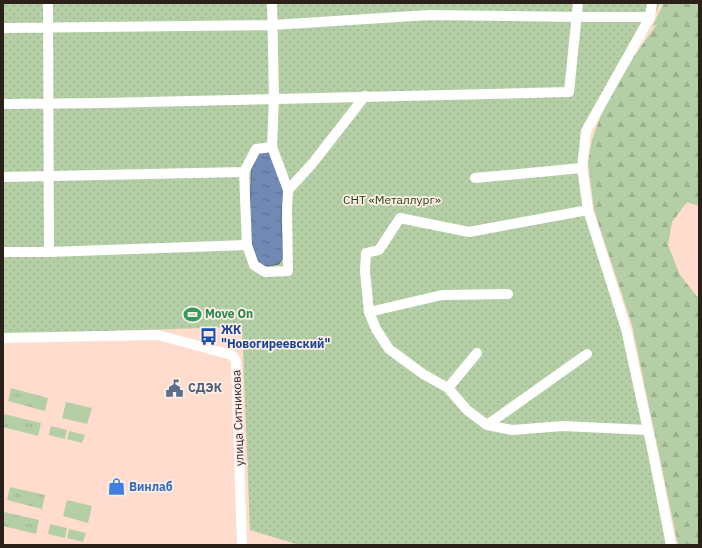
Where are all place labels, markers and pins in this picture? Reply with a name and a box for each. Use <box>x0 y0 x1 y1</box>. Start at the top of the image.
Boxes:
sports icon: Move On <box>182 304 202 324</box>
place label: Move On <box>205 306 253 321</box>
place label: ЖК "Новогиреевский" <box>221 322 330 351</box>
bus stop icon: ЖК "Новогиреевский" <box>198 327 218 347</box>
public building icon: СДЭК <box>165 378 185 398</box>
place label: СДЭК <box>188 380 222 395</box>
shop icon: Винлаб <box>106 477 126 497</box>
place label: Винлаб <box>129 479 173 494</box>

